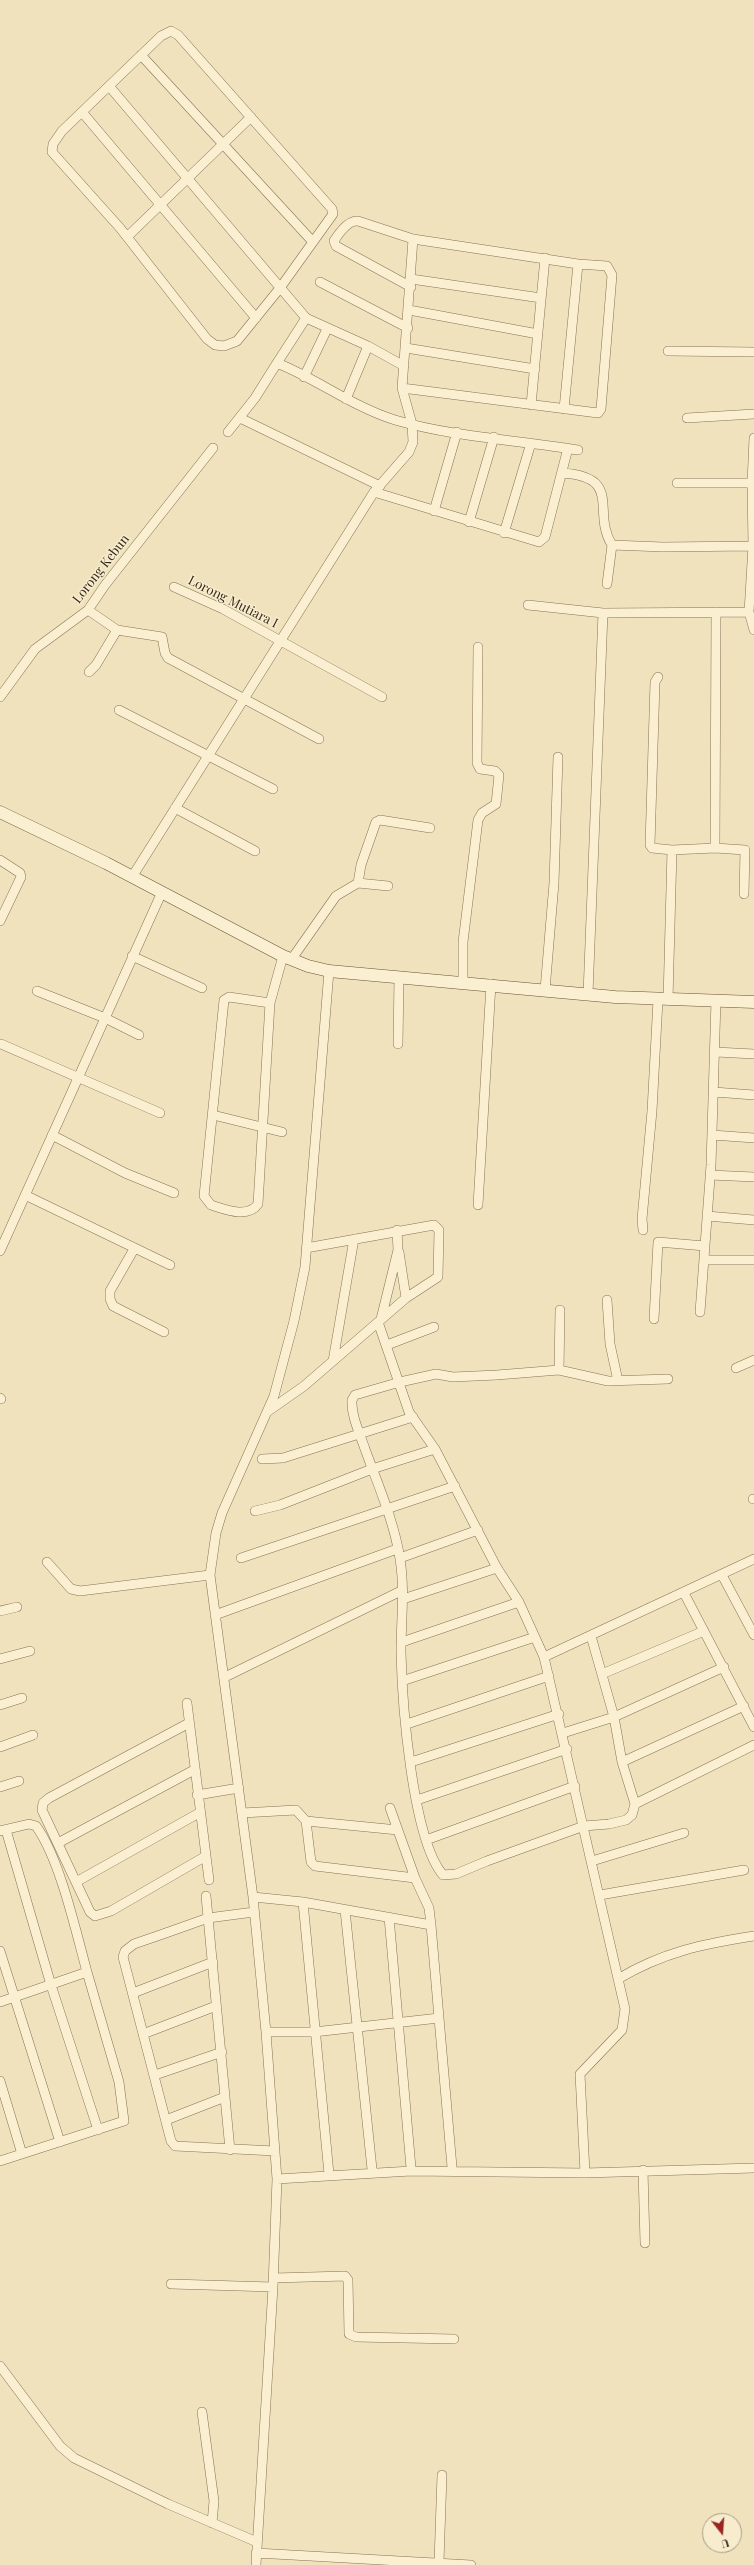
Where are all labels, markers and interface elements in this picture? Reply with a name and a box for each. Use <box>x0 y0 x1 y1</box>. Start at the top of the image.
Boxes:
street label: Lorong Kebun <box>69 532 133 606</box>
street label: Lorong Mutiara I <box>186 573 280 631</box>
north arrow <box>702 2513 742 2553</box>
text: U <box>720 2536 731 2552</box>

